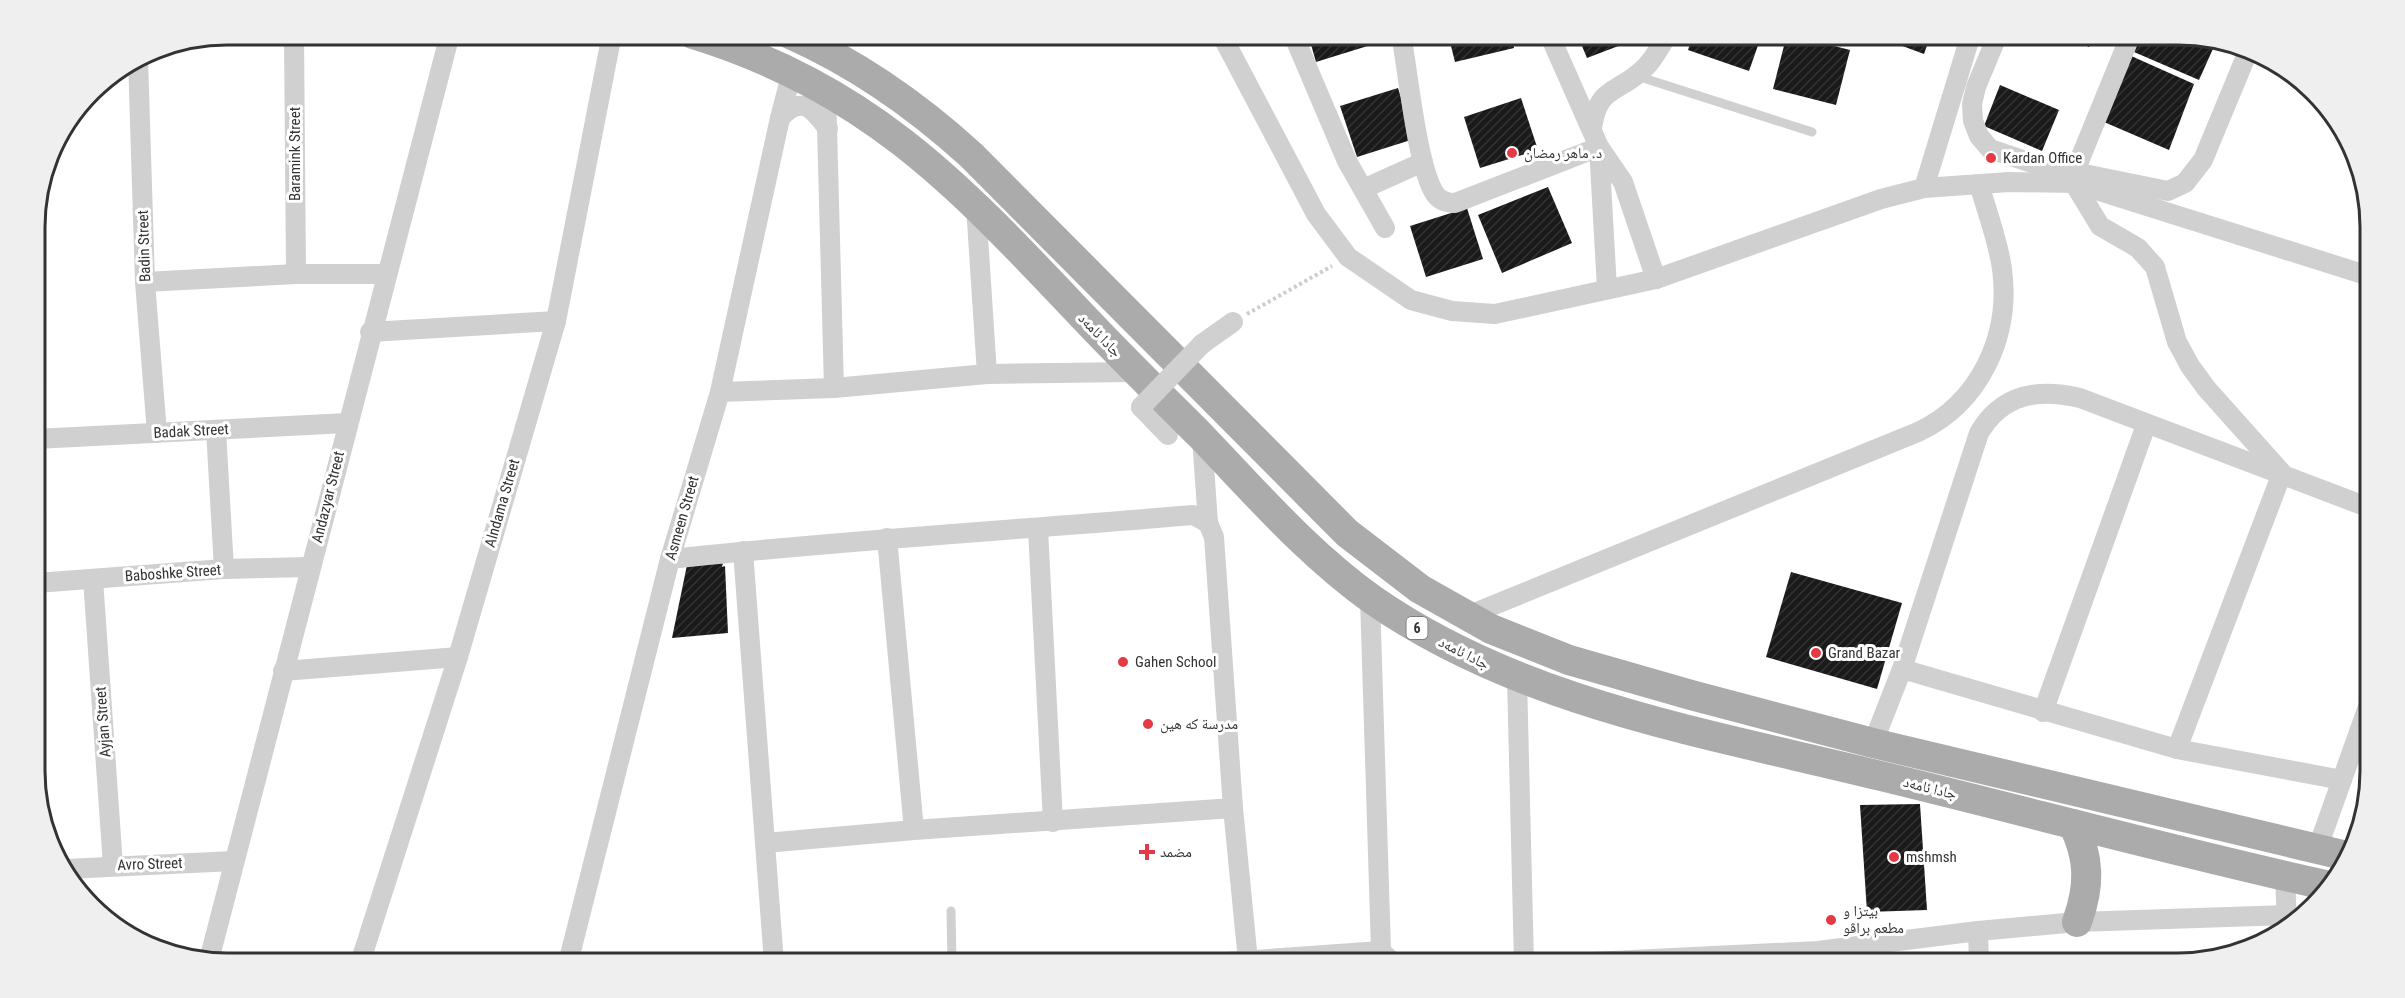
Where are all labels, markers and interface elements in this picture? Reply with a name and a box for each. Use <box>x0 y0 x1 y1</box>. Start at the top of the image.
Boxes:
street label: Baramink Street <box>286 107 304 201</box>
place label: د. ماهر رمضان <box>1524 144 1602 163</box>
marker: د. ماهر رمضان <box>1505 146 1519 160</box>
place label: Kardan Office <box>2003 149 2082 167</box>
marker: Kardan Office <box>1984 151 1998 165</box>
street label: Badin Street <box>134 210 154 282</box>
street label: جادا ئامەد <box>1075 309 1126 361</box>
street label: Badak Street <box>153 420 229 442</box>
street label: Andazyar Street <box>308 449 348 545</box>
street label: Alndama Street <box>481 457 523 549</box>
street label: Asmeen Street <box>661 474 703 562</box>
street label: Baboshke Street <box>124 561 222 585</box>
road number: 6 <box>1406 617 1428 639</box>
street label: جادا ئامەد <box>1436 633 1493 674</box>
place label: Grand Bazar <box>1828 644 1901 662</box>
marker: Grand Bazar <box>1809 646 1823 660</box>
place label: Gahen School <box>1135 653 1216 671</box>
marker: Gahen School <box>1116 655 1130 669</box>
street label: Ayjan Street <box>92 686 114 758</box>
place label: مدرسة كه هين <box>1160 715 1238 734</box>
marker: مدرسة كه هين <box>1141 717 1155 731</box>
street label: جادا ئامەد <box>1901 773 1959 803</box>
marker: مضمد <box>1138 843 1156 861</box>
place label: مضمد <box>1160 843 1192 861</box>
place label: mshmsh <box>1906 848 1957 866</box>
marker: mshmsh <box>1887 850 1901 864</box>
street label: Avro Street <box>117 854 183 874</box>
place label: بيتزا و مطعم براڤو <box>1843 902 1904 938</box>
marker: بيتزا و مطعم براڤو <box>1824 913 1838 927</box>

